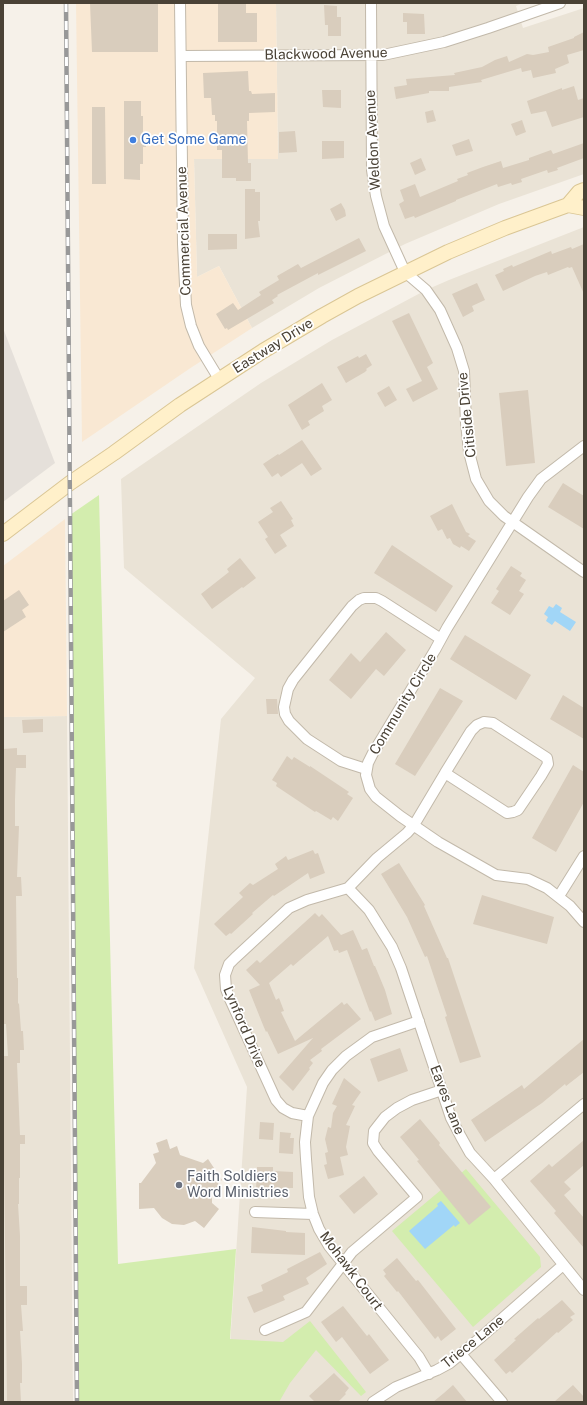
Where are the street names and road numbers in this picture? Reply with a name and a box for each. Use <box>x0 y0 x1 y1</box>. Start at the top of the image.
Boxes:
street label: Blackwood Avenue <box>264 45 388 63</box>
street label: Weldon Avenue <box>362 89 384 191</box>
street label: Commercial Avenue <box>173 166 195 296</box>
street label: Eastway Drive <box>230 315 316 377</box>
street label: Citiside Drive <box>454 371 480 459</box>
street label: Community Circle <box>366 650 440 758</box>
street label: Lynford Drive <box>219 984 269 1070</box>
street label: Eaves Lane <box>426 1063 468 1137</box>
street label: Mohawk Court <box>316 1228 386 1314</box>
street label: Triece Lane <box>438 1312 508 1372</box>

